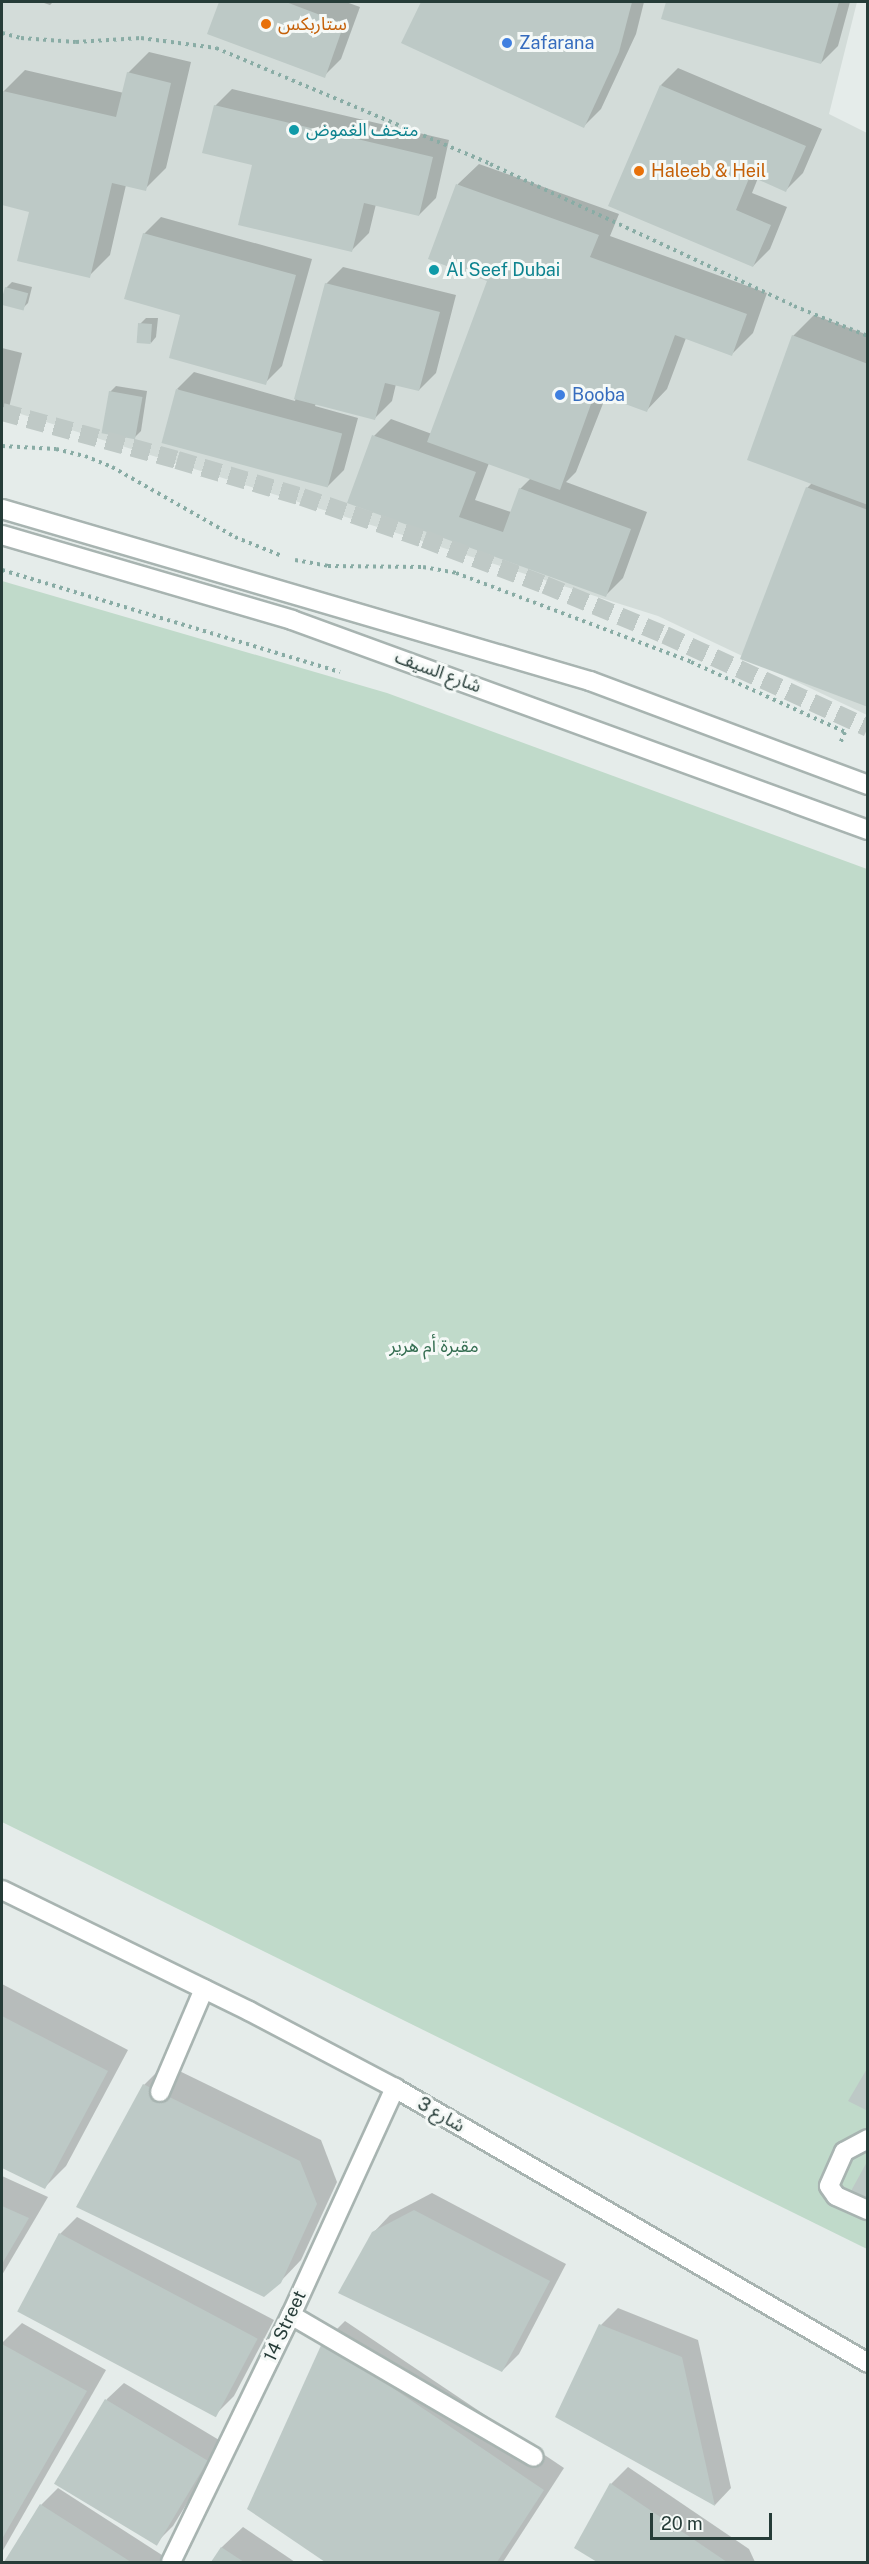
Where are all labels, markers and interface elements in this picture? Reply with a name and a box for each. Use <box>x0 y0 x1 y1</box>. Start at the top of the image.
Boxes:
place label: ستاربكس <box>278 13 347 35</box>
marker: ستاربكس <box>259 17 273 31</box>
place label: Zafarana <box>519 32 594 54</box>
marker: Zafarana <box>500 36 514 50</box>
place label: متحف الغموض <box>306 119 419 141</box>
marker: متحف الغموض <box>287 123 301 137</box>
place label: Haleeb & Heil <box>651 160 766 182</box>
marker: Haleeb & Heil <box>632 164 646 178</box>
place label: Al Seef Dubai <box>446 259 560 281</box>
marker: Al Seef Dubai <box>427 263 441 277</box>
place label: Booba <box>572 384 625 406</box>
marker: Booba <box>553 388 567 402</box>
street label: شارع السيف <box>392 646 484 698</box>
park label: مقبرة أم هرير <box>389 1335 479 1357</box>
street label: شارع 3 <box>414 2093 468 2137</box>
street label: 14 Street <box>259 2287 311 2365</box>
scale bar <box>653 2501 774 2539</box>
text: 20 m <box>661 2513 703 2534</box>

